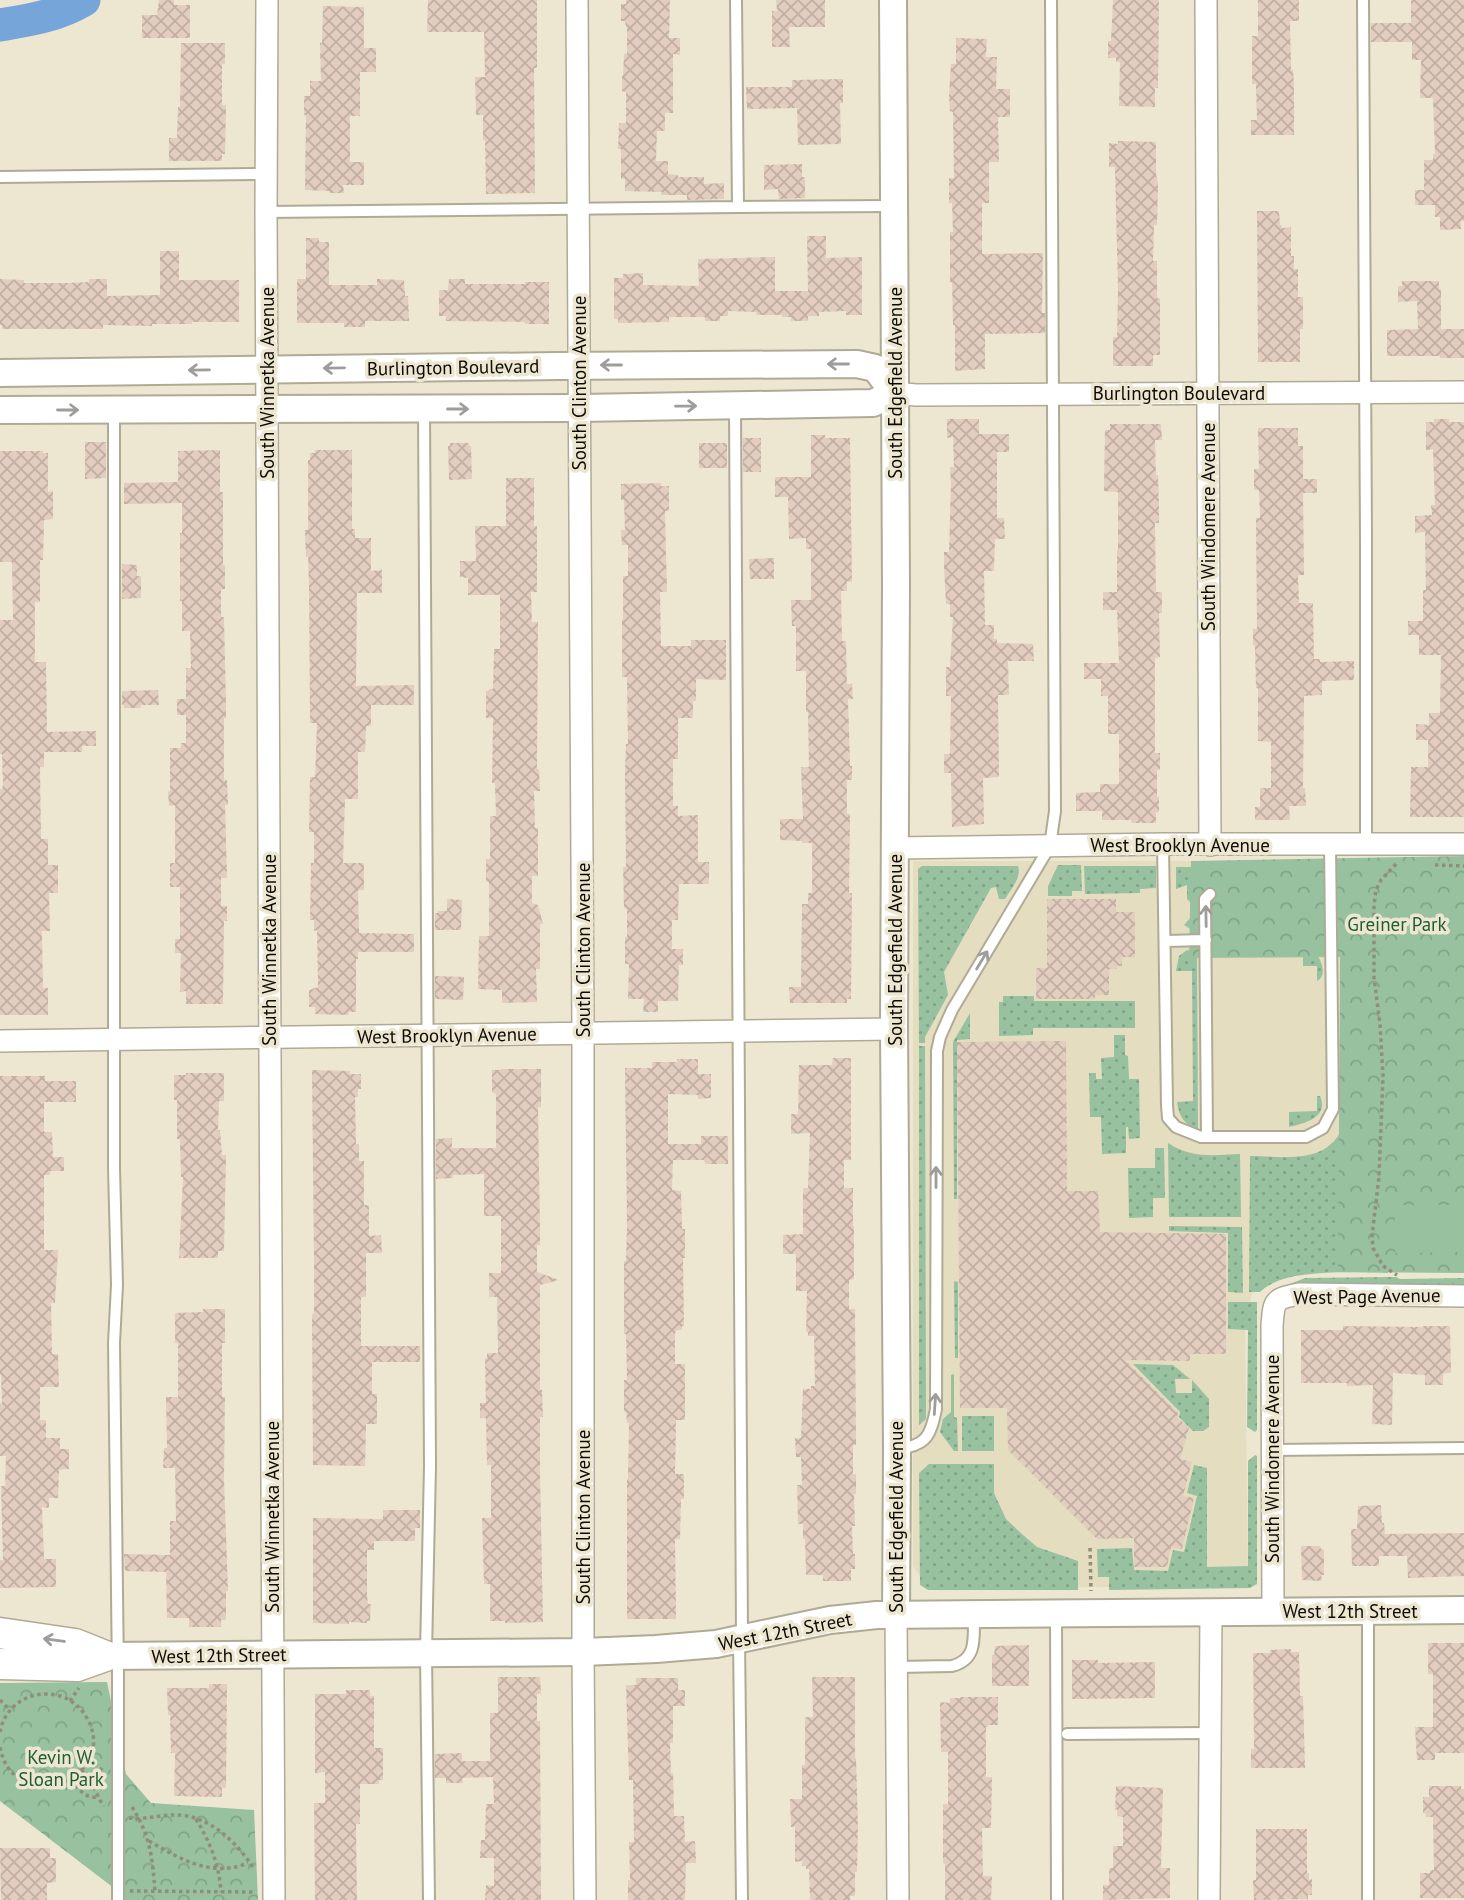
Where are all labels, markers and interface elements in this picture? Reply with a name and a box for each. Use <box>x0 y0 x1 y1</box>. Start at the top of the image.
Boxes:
street label: South Winnetka Avenue <box>255 287 279 479</box>
street label: South Edgefield Avenue <box>883 287 907 479</box>
street label: South Clinton Avenue <box>567 296 591 470</box>
street label: Burlington Boulevard <box>367 353 539 381</box>
one-way arrow <box>827 357 850 371</box>
one-way arrow <box>599 358 622 372</box>
one-way arrow <box>323 361 346 375</box>
one-way arrow <box>187 363 210 377</box>
street label: Burlington Boulevard <box>1093 381 1265 405</box>
one-way arrow <box>674 400 697 413</box>
one-way arrow <box>447 402 470 416</box>
one-way arrow <box>56 403 79 417</box>
street label: South Windomere Avenue <box>1196 423 1220 631</box>
street label: West Brooklyn Avenue <box>1090 833 1270 857</box>
street label: South Winnetka Avenue <box>257 854 281 1046</box>
street label: South Edgefield Avenue <box>883 854 907 1046</box>
street label: South Clinton Avenue <box>571 863 595 1037</box>
one-way arrow <box>1199 905 1212 928</box>
park label: Greiner Park <box>1347 912 1447 936</box>
one-way arrow <box>975 951 989 971</box>
street label: West Brooklyn Avenue <box>357 1021 537 1049</box>
one-way arrow <box>929 1165 943 1188</box>
street label: West Page Avenue <box>1293 1283 1441 1309</box>
street label: South Windomere Avenue <box>1260 1355 1284 1563</box>
one-way arrow <box>929 1393 942 1416</box>
street label: South Winnetka Avenue <box>260 1421 284 1613</box>
street label: South Edgefield Avenue <box>884 1421 908 1613</box>
street label: South Clinton Avenue <box>571 1430 595 1604</box>
street label: West 12th Street <box>1282 1599 1418 1623</box>
street label: West 12th Street <box>716 1606 854 1656</box>
one-way arrow <box>43 1634 66 1647</box>
street label: West 12th Street <box>151 1642 287 1668</box>
park label: Kevin W. Sloan Park <box>18 1745 104 1791</box>

